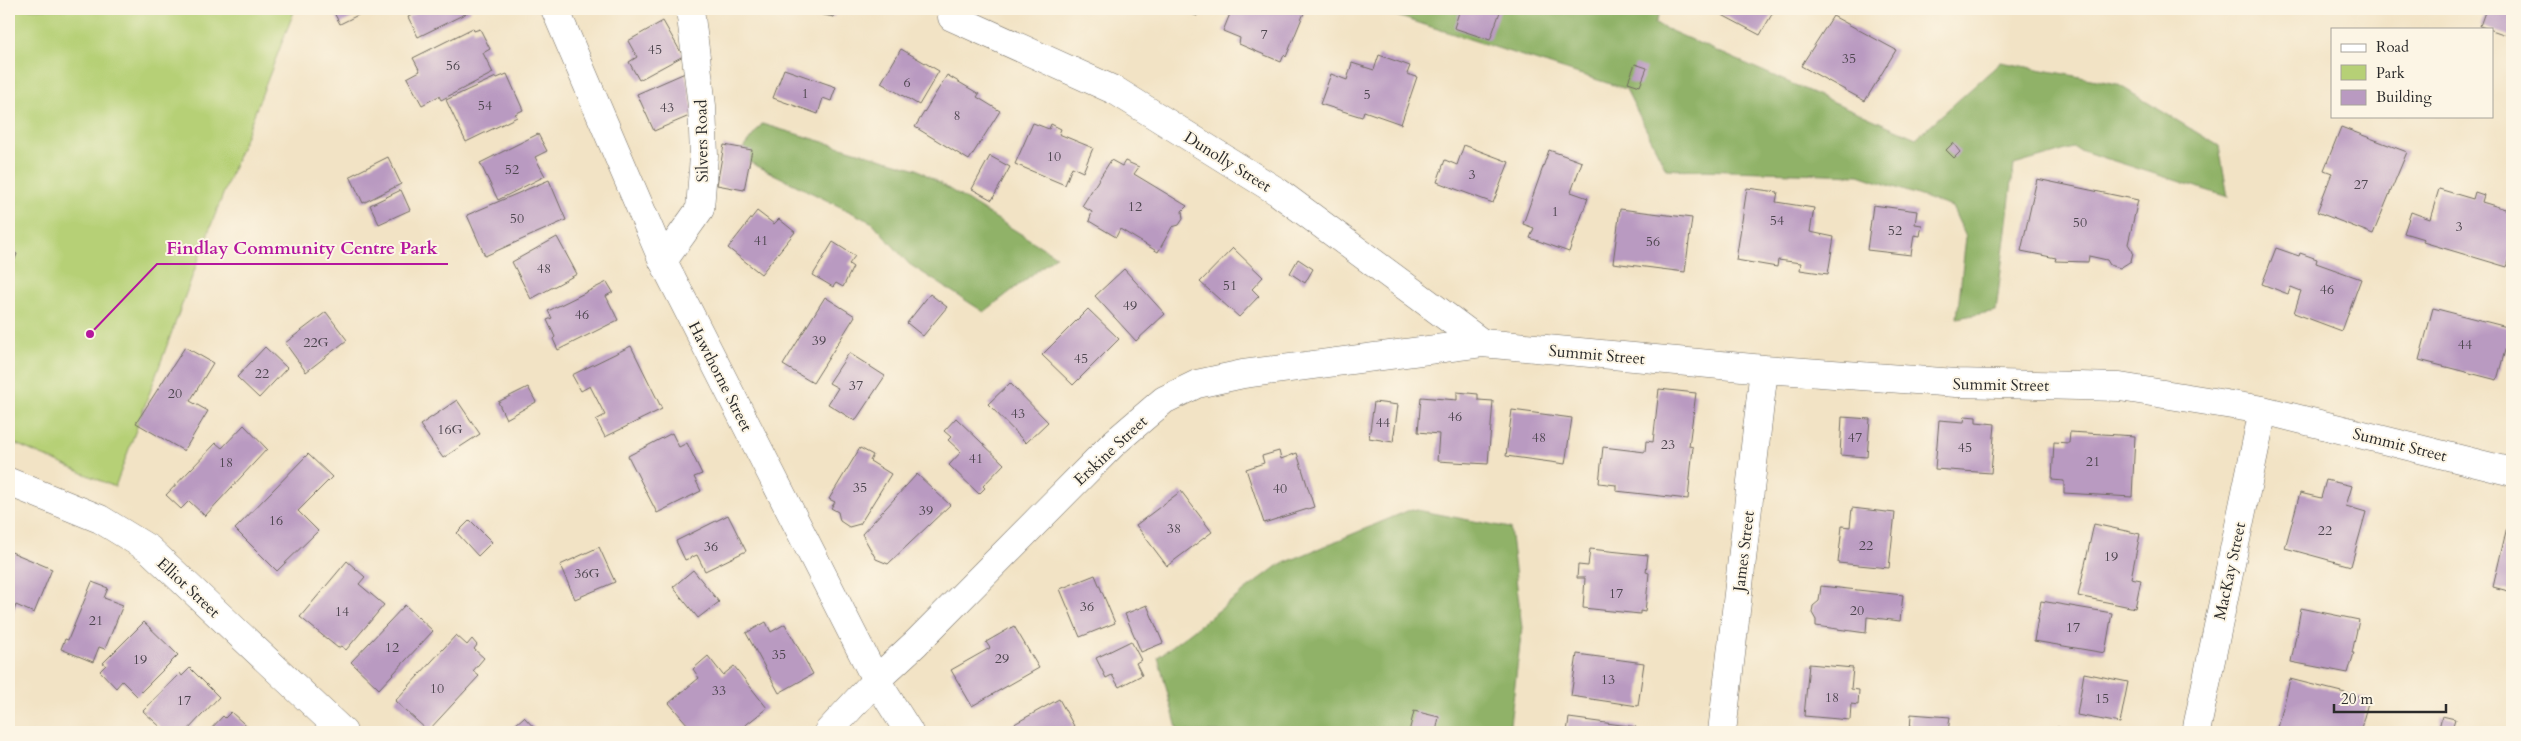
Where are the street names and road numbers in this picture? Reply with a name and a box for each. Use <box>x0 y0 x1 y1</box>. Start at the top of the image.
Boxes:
street label: Silvers Road <box>690 99 714 182</box>
street label: Dunolly Street <box>1180 126 1275 197</box>
street label: Hawthorne Street <box>683 318 757 435</box>
street label: Summit Street <box>1548 340 1646 370</box>
street label: Summit Street <box>1953 373 2049 397</box>
street label: Erskine Street <box>1069 411 1152 491</box>
street label: Summit Street <box>2350 423 2449 467</box>
street label: James Street <box>1728 509 1760 595</box>
street label: MacKay Street <box>2209 520 2251 622</box>
street label: Elliot Street <box>152 553 225 623</box>

